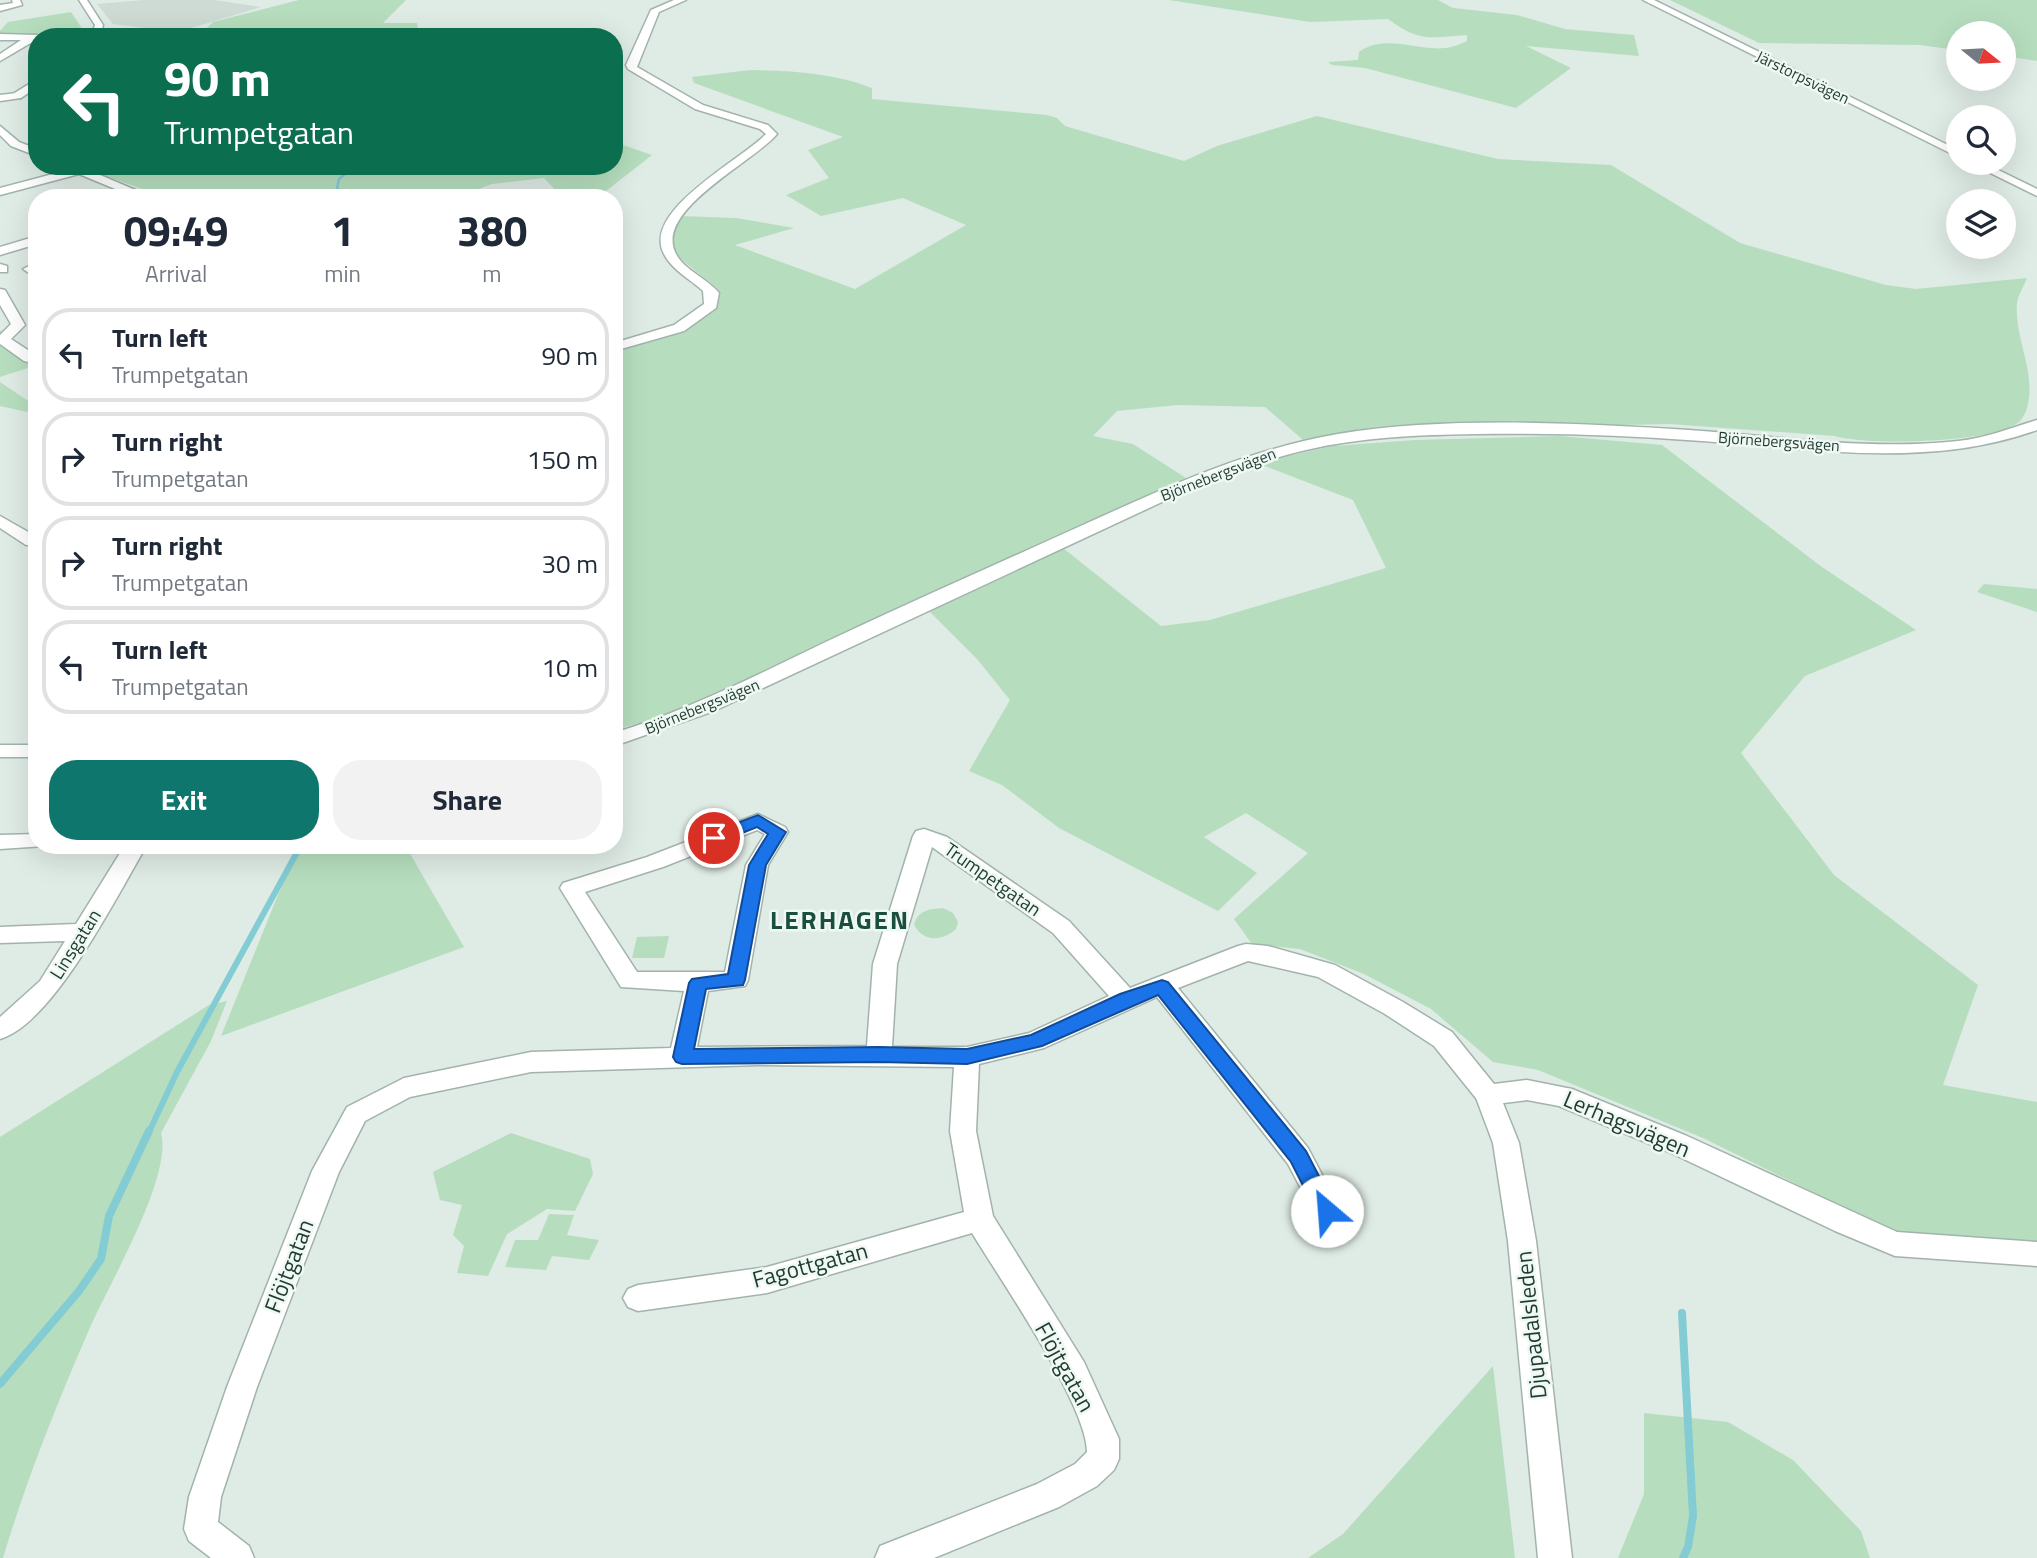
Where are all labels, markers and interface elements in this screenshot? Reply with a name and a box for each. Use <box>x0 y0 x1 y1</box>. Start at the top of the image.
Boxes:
north arrow <box>1946 21 2016 91</box>
map controls <box>1946 21 2016 259</box>
text: 90 m <box>164 40 271 115</box>
street label: Järstorpsvägen <box>1752 44 1854 110</box>
icon: left <box>49 56 140 147</box>
button: search <box>1946 105 2016 175</box>
text: Trumpetgatan <box>164 108 354 156</box>
button: layers <box>1946 189 2016 259</box>
text: 09:49 <box>124 198 229 262</box>
text: 1 <box>331 198 354 262</box>
text: 380 <box>457 198 527 262</box>
text: Arrival <box>145 256 207 291</box>
text: min <box>324 256 361 291</box>
text: m <box>482 256 502 291</box>
text: Turn left <box>112 318 207 357</box>
icon: left <box>53 336 91 374</box>
text: 90 m <box>541 336 598 375</box>
text: Trumpetgatan <box>112 357 249 392</box>
text: Turn right <box>112 422 223 461</box>
street label: Björnebergsvägen <box>1717 425 1841 457</box>
icon: right <box>53 440 91 478</box>
text: 150 m <box>527 440 598 479</box>
street label: Björnebergsvägen <box>1157 441 1279 507</box>
text: Trumpetgatan <box>112 461 249 496</box>
text: Turn right <box>112 526 223 565</box>
icon: right <box>53 544 91 582</box>
text: 30 m <box>541 544 598 583</box>
text: Trumpetgatan <box>112 565 249 600</box>
text: Turn left <box>112 630 207 669</box>
icon: left <box>53 648 91 686</box>
text: 10 m <box>541 648 598 687</box>
text: Trumpetgatan <box>112 669 249 704</box>
street label: Björnebergsvägen <box>641 672 763 740</box>
button: Exit <box>49 760 319 840</box>
button: Share <box>333 760 602 840</box>
pin <box>684 808 744 868</box>
icon: arrive <box>695 819 733 857</box>
street label: Trumpetgatan <box>939 834 1048 923</box>
district label: LERHAGEN <box>770 900 910 939</box>
street label: Linsgatan <box>42 903 108 984</box>
street label: Lerhagsvägen <box>1558 1081 1696 1166</box>
position arrow <box>1290 1174 1364 1248</box>
street label: Flöjtgatan <box>255 1214 322 1318</box>
street label: Fagottgatan <box>748 1232 871 1297</box>
street label: Djupadalsleden <box>1505 1249 1556 1401</box>
street label: Flöjtgatan <box>1026 1315 1104 1418</box>

